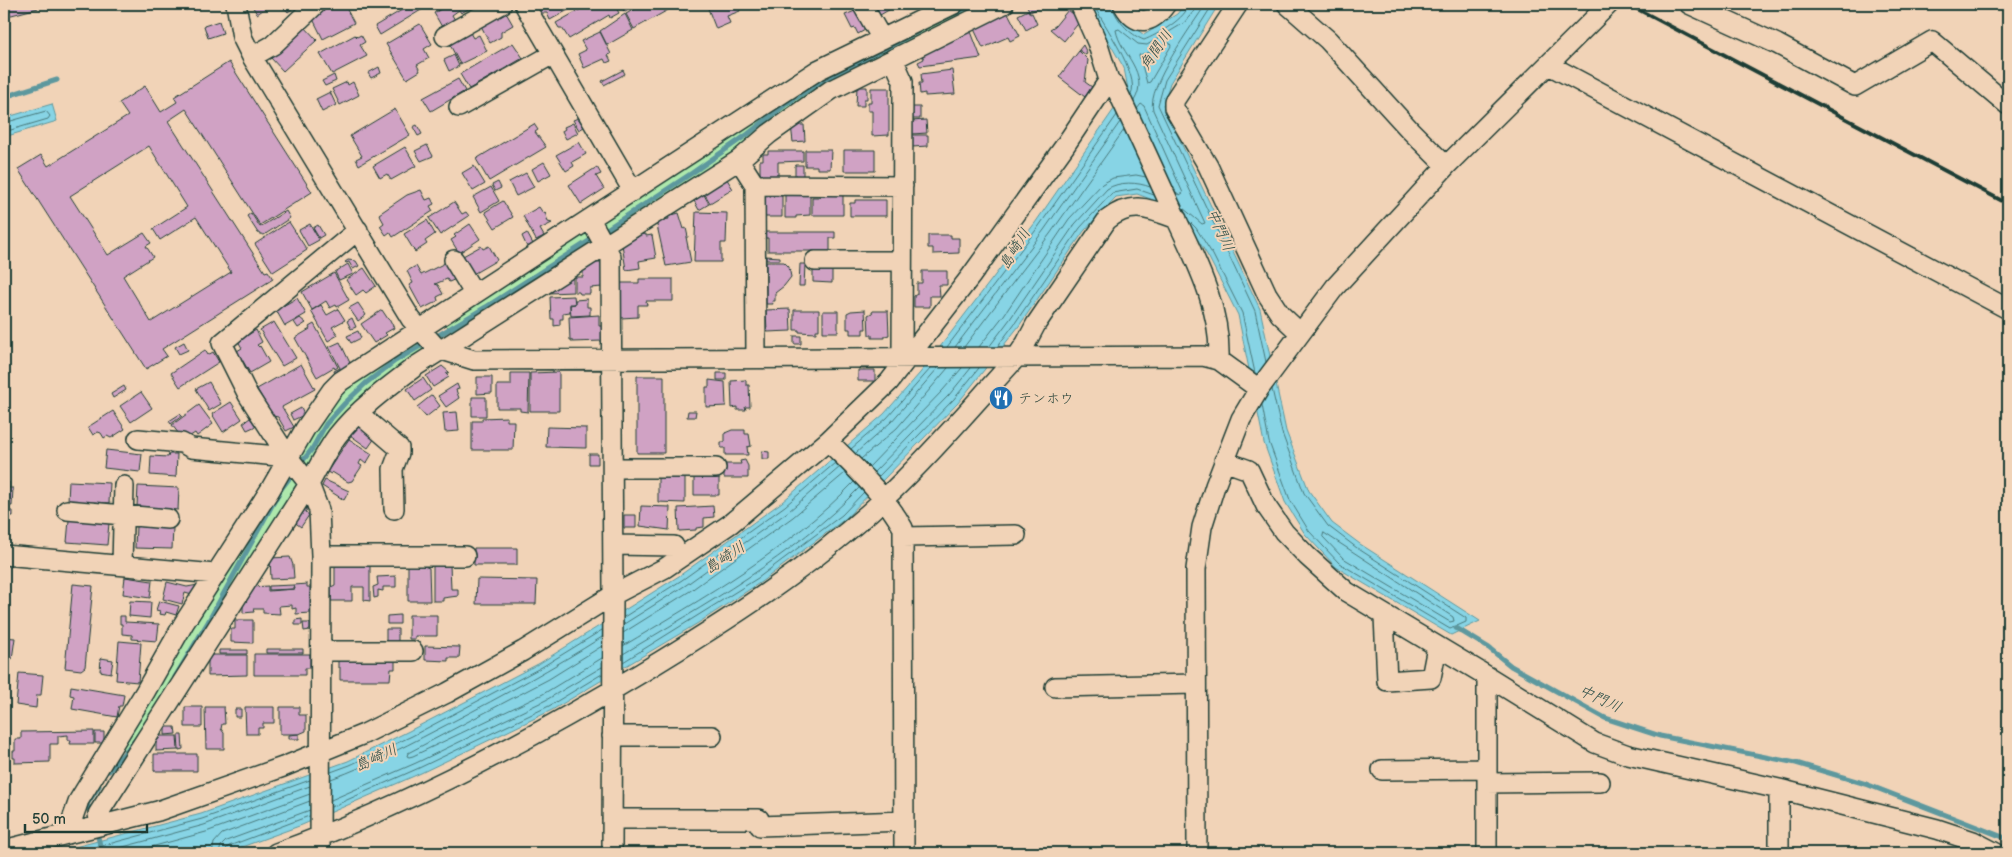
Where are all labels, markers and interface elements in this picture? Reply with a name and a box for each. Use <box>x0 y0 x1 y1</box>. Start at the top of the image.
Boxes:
water label: 角間川 <box>1136 26 1176 74</box>
water label: 中門川 <box>1202 206 1238 254</box>
water label: 島崎川 <box>995 225 1035 273</box>
restaurant icon: テンホウ <box>988 385 1014 411</box>
place label: テンホウ <box>1018 390 1074 407</box>
water label: 島崎川 <box>701 538 749 578</box>
water label: 中門川 <box>1576 681 1624 717</box>
water label: 島崎川 <box>352 740 400 776</box>
scale bar <box>25 802 148 834</box>
text: 50 m <box>32 810 66 829</box>

